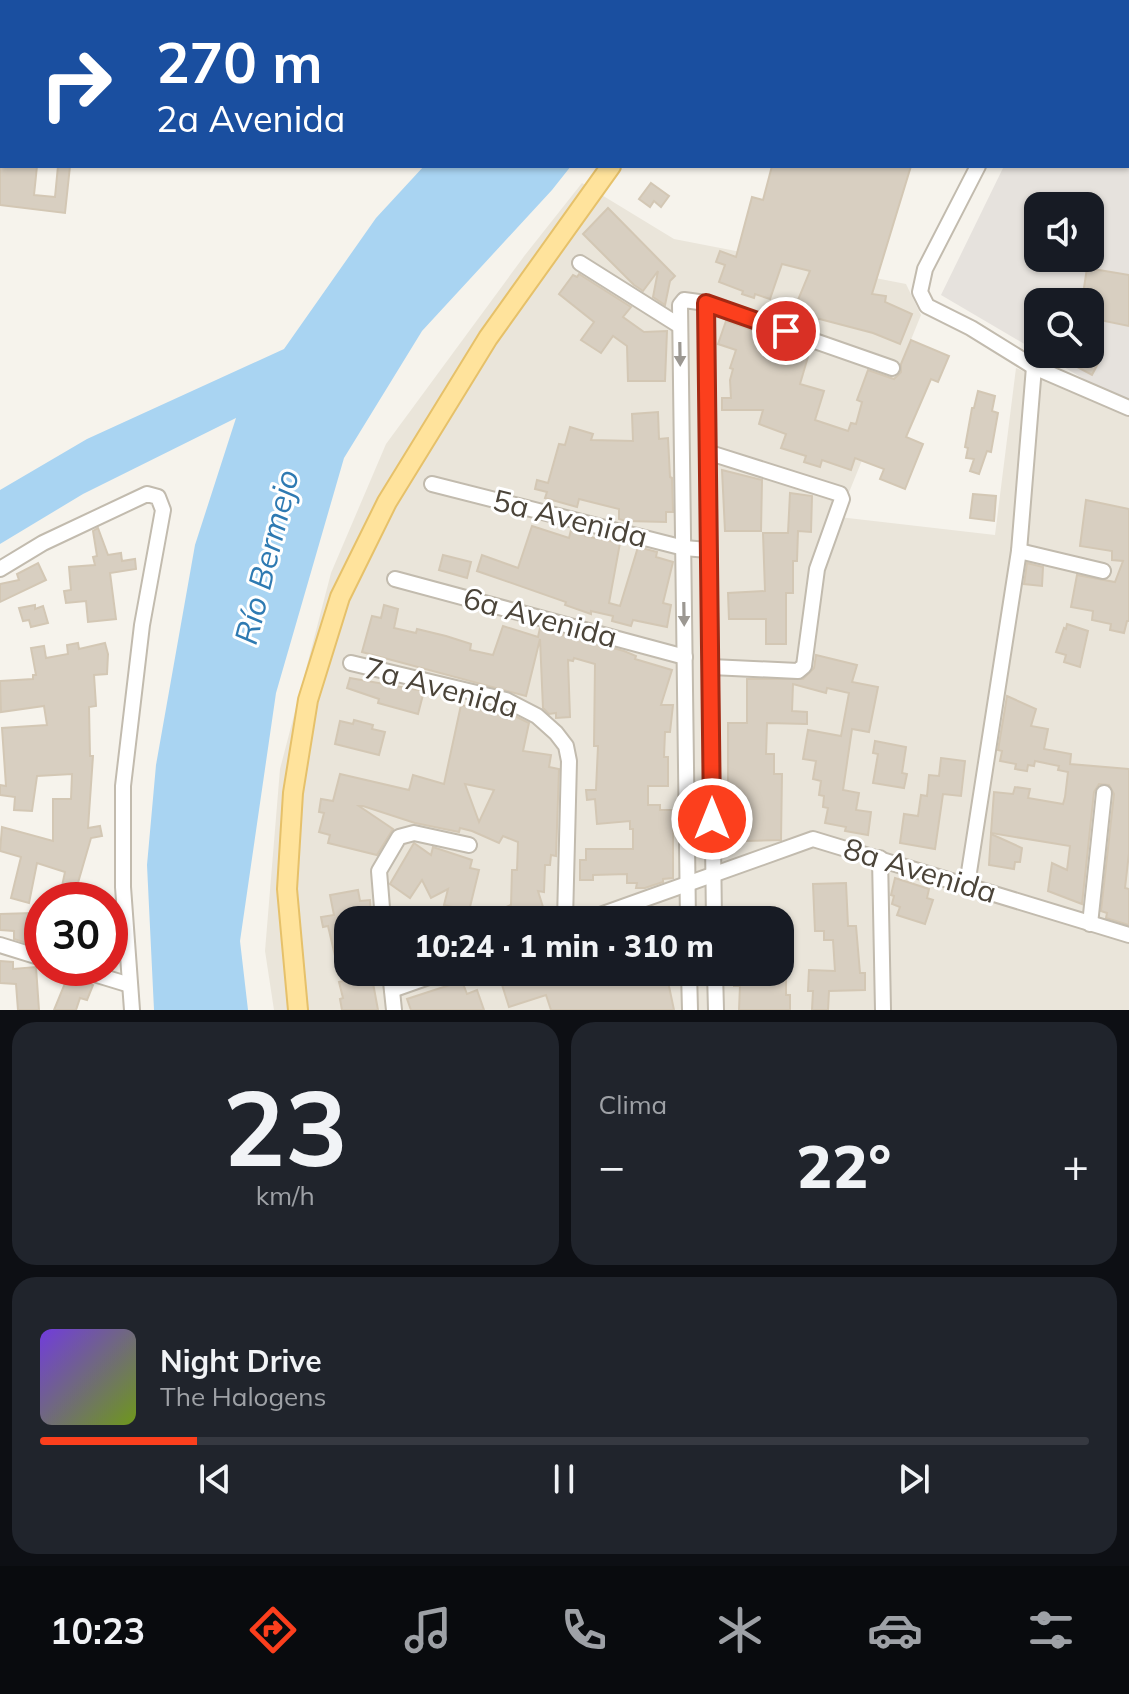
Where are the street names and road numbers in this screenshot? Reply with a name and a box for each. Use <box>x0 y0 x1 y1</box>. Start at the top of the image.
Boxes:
street label: 5a Avenida <box>489 481 651 556</box>
street label: 6a Avenida <box>459 578 621 656</box>
street label: 7a Avenida <box>360 648 522 726</box>
street label: 8a Avenida <box>839 829 1001 911</box>

